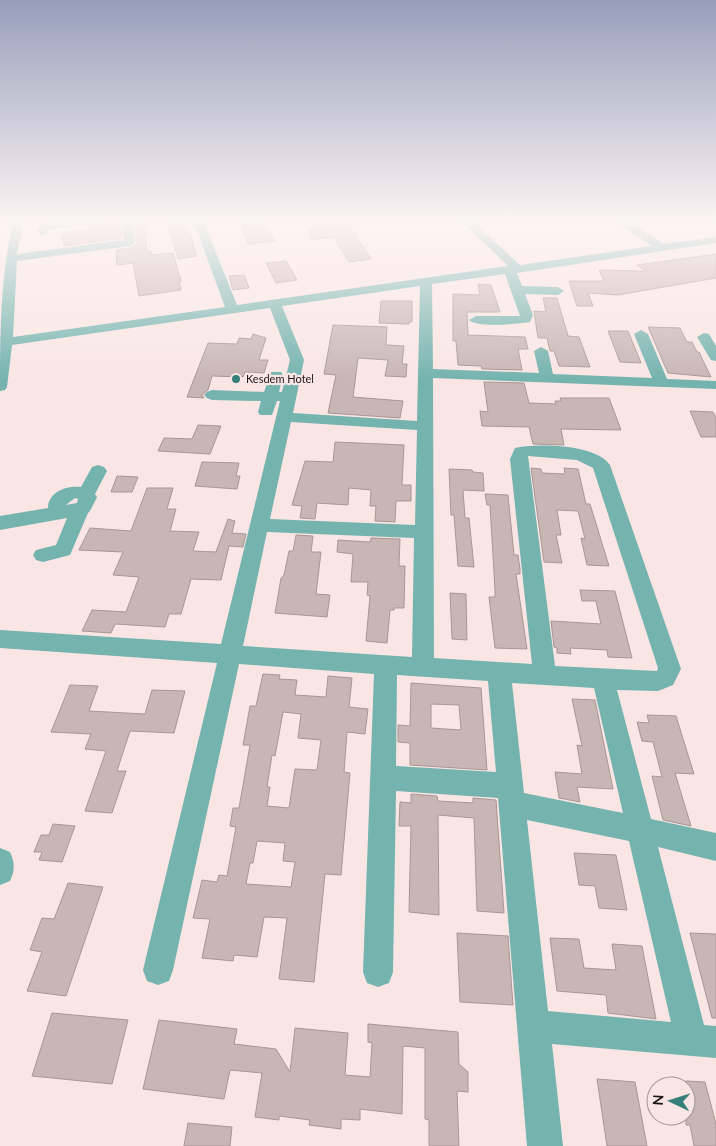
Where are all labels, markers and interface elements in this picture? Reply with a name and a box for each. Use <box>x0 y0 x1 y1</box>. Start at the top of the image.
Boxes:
place label: Kesdem Hotel <box>246 372 314 385</box>
marker: Kesdem Hotel <box>230 373 242 385</box>
north arrow <box>646 1076 696 1126</box>
text: N <box>649 1094 666 1106</box>

